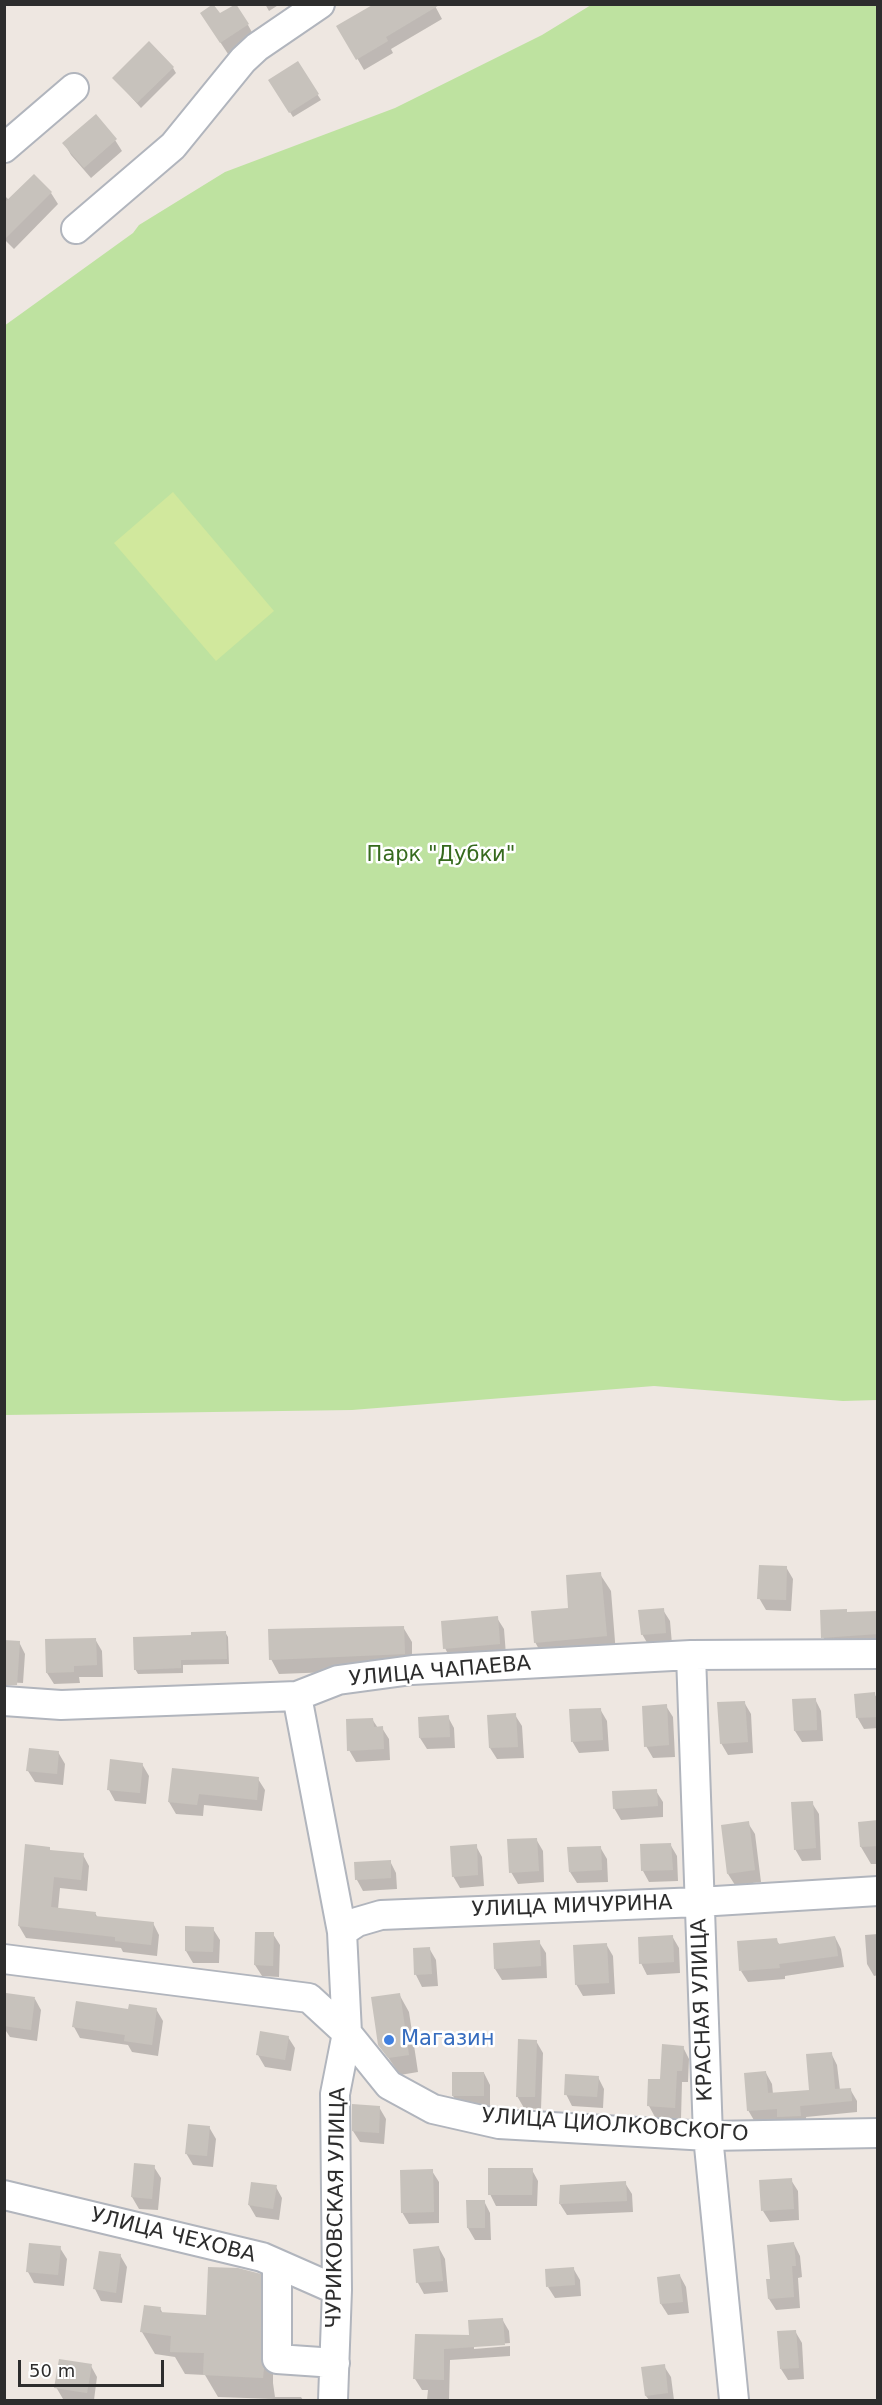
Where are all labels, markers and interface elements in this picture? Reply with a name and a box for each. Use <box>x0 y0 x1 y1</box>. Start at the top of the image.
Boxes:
park label: Парк "Дубки" <box>367 843 515 869</box>
street label: УЛИЦА ЧАПАЕВА <box>348 1651 532 1693</box>
street label: УЛИЦА МИЧУРИНА <box>471 1891 673 1923</box>
street label: КРАСНАЯ УЛИЦА <box>687 1918 719 2102</box>
place label: Магазин <box>401 2027 494 2053</box>
marker: Магазин <box>382 2033 396 2047</box>
street label: ЧУРИКОВСКАЯ УЛИЦА <box>322 2087 352 2329</box>
street label: УЛИЦА ЦИОЛКОВСКОГО <box>481 2104 749 2148</box>
street label: УЛИЦА ЧЕХОВА <box>88 2203 258 2269</box>
scale bar <box>21 2348 166 2386</box>
text: 50 m <box>29 2360 75 2381</box>

